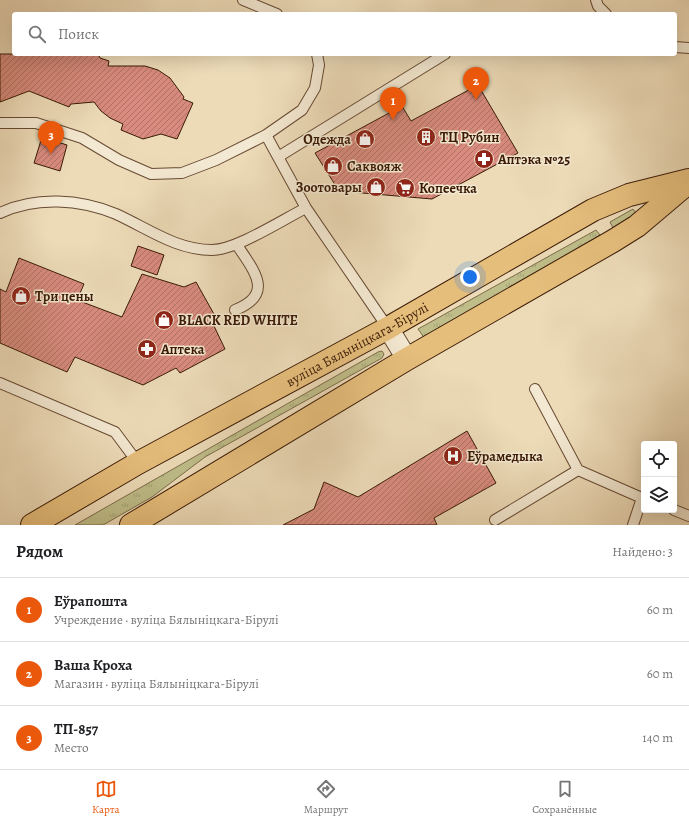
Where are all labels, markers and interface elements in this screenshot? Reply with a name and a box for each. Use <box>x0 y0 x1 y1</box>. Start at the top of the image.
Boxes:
search box <box>12 12 677 56</box>
icon: search <box>26 23 48 45</box>
text: Поиск <box>58 24 99 44</box>
pin: 2 <box>463 67 489 100</box>
pin: 1 <box>380 87 406 120</box>
pin: 3 <box>38 121 64 154</box>
building icon: ТЦ Рубин <box>415 126 437 148</box>
shop icon: Одежда <box>354 128 376 150</box>
place label: ТЦ Рубин <box>440 128 500 147</box>
place label: Одежда <box>303 130 351 149</box>
pharmacy icon: Аптэка №25 <box>473 148 495 170</box>
place label: Аптэка №25 <box>497 150 570 169</box>
shop icon: Саквояж <box>322 155 344 177</box>
place label: Саквояж <box>347 157 402 176</box>
shop icon: Зоотовары <box>365 176 387 198</box>
supermarket icon: Копеечка <box>394 177 416 199</box>
place label: Зоотовары <box>296 178 362 197</box>
place label: Копеечка <box>419 179 477 198</box>
your location <box>460 267 480 287</box>
shop icon: Три цены <box>10 285 32 307</box>
place label: Три цены <box>35 287 94 306</box>
street label: вуліца Бялыніцкага-Бірулі <box>282 297 432 391</box>
shop icon: BLACK RED WHITE <box>153 309 175 331</box>
place label: BLACK RED WHITE <box>178 311 298 330</box>
pharmacy icon: Аптека <box>136 338 158 360</box>
place label: Аптека <box>160 340 205 359</box>
map controls <box>641 441 677 513</box>
button: locate <box>641 441 677 477</box>
hospital icon: Еўрамедыка <box>442 445 464 467</box>
place label: Еўрамедыка <box>467 447 543 466</box>
button: layers <box>641 477 677 513</box>
text: Рядом <box>16 540 63 563</box>
text: Найдено: 3 <box>612 543 673 560</box>
text: Еўрапошта <box>54 591 128 611</box>
text: 1 <box>27 601 31 618</box>
text: 60 m <box>647 601 673 618</box>
text: Учреждение · вуліца Бялыніцкага-Бірулі <box>54 611 279 628</box>
text: Ваша Кроха <box>54 655 132 675</box>
text: 2 <box>26 665 32 682</box>
text: 60 m <box>647 665 673 682</box>
text: Магазин · вуліца Бялыніцкага-Бірулі <box>54 675 259 692</box>
text: ТП-857 <box>54 719 98 739</box>
text: 3 <box>26 729 32 746</box>
text: 140 m <box>642 729 673 746</box>
text: Место <box>54 739 89 756</box>
tab: Карта <box>92 778 120 817</box>
tab: Маршрут <box>304 778 348 817</box>
tab: Сохранённые <box>532 778 597 817</box>

